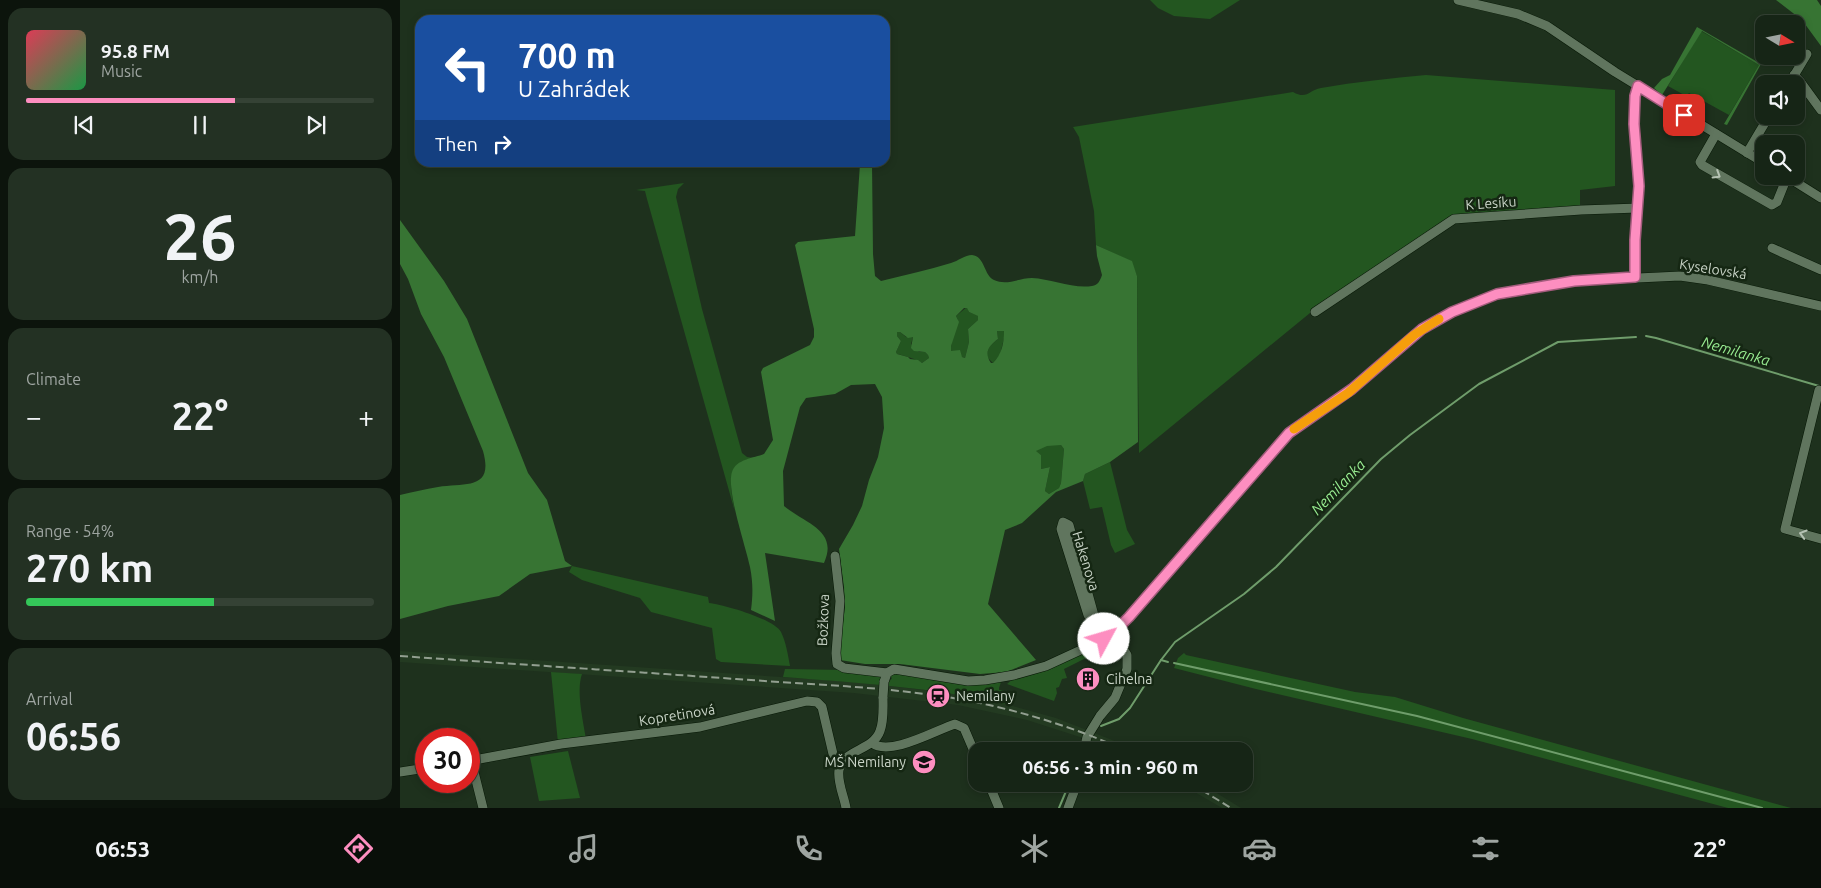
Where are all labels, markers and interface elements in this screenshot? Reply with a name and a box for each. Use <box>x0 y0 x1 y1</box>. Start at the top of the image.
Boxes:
north arrow <box>1755 15 1805 65</box>
map controls <box>1755 15 1805 185</box>
icon: left <box>435 35 500 100</box>
text: 700 m <box>518 35 616 75</box>
text: 95.8 FM <box>101 40 170 62</box>
text: Music <box>101 62 142 80</box>
button: sound <box>1755 75 1805 125</box>
text: U Zahrádek <box>518 76 630 101</box>
pin <box>1663 94 1705 136</box>
icon: arrive <box>1670 101 1698 129</box>
icon: previous <box>70 111 98 139</box>
icon: pause <box>186 111 214 139</box>
icon: next <box>302 111 330 139</box>
icon: right <box>488 130 516 158</box>
text: Then <box>435 133 478 155</box>
button: search <box>1755 135 1805 185</box>
one-way arrow <box>1712 168 1721 178</box>
street label: K Lesíku <box>1465 193 1517 213</box>
text: 26 <box>163 199 237 272</box>
street label: Kyselovská <box>1678 256 1748 282</box>
text: km/h <box>182 268 218 286</box>
water label: Nemilanka <box>1700 333 1772 369</box>
text: Climate <box>26 370 81 388</box>
text: 22° <box>172 395 228 437</box>
text: − <box>26 401 42 432</box>
text: + <box>358 401 374 432</box>
water label: Nemilanka <box>1308 456 1368 518</box>
text: Range · 54% <box>26 522 114 540</box>
street label: Hakenova <box>1069 529 1103 593</box>
one-way arrow <box>1799 530 1807 540</box>
text: 270 km <box>26 547 153 589</box>
street label: Božkova <box>814 594 832 646</box>
position arrow <box>1077 612 1129 664</box>
building icon: Cihelna <box>1075 666 1101 692</box>
place label: Cihelna <box>1106 671 1153 687</box>
station icon: Nemilany <box>925 683 951 709</box>
place label: Nemilany <box>956 688 1015 704</box>
text: Arrival <box>26 690 73 708</box>
street label: Kopretinová <box>638 701 716 729</box>
text: 06:56 <box>26 715 121 757</box>
speed limit sign: 30 <box>415 728 480 793</box>
school or university icon: MŠ Nemilany <box>911 749 937 775</box>
place label: MŠ Nemilany <box>825 753 906 770</box>
text: 06:56 · 3 min · 960 m <box>1023 756 1198 778</box>
icon: directions <box>341 831 376 866</box>
icon: music <box>566 831 601 866</box>
icon: phone <box>791 831 826 866</box>
icon: climate <box>1017 831 1052 866</box>
icon: car <box>1242 831 1277 866</box>
icon: filters <box>1468 831 1503 866</box>
text: 06:53 <box>95 836 150 861</box>
text: 22° <box>1693 836 1726 861</box>

